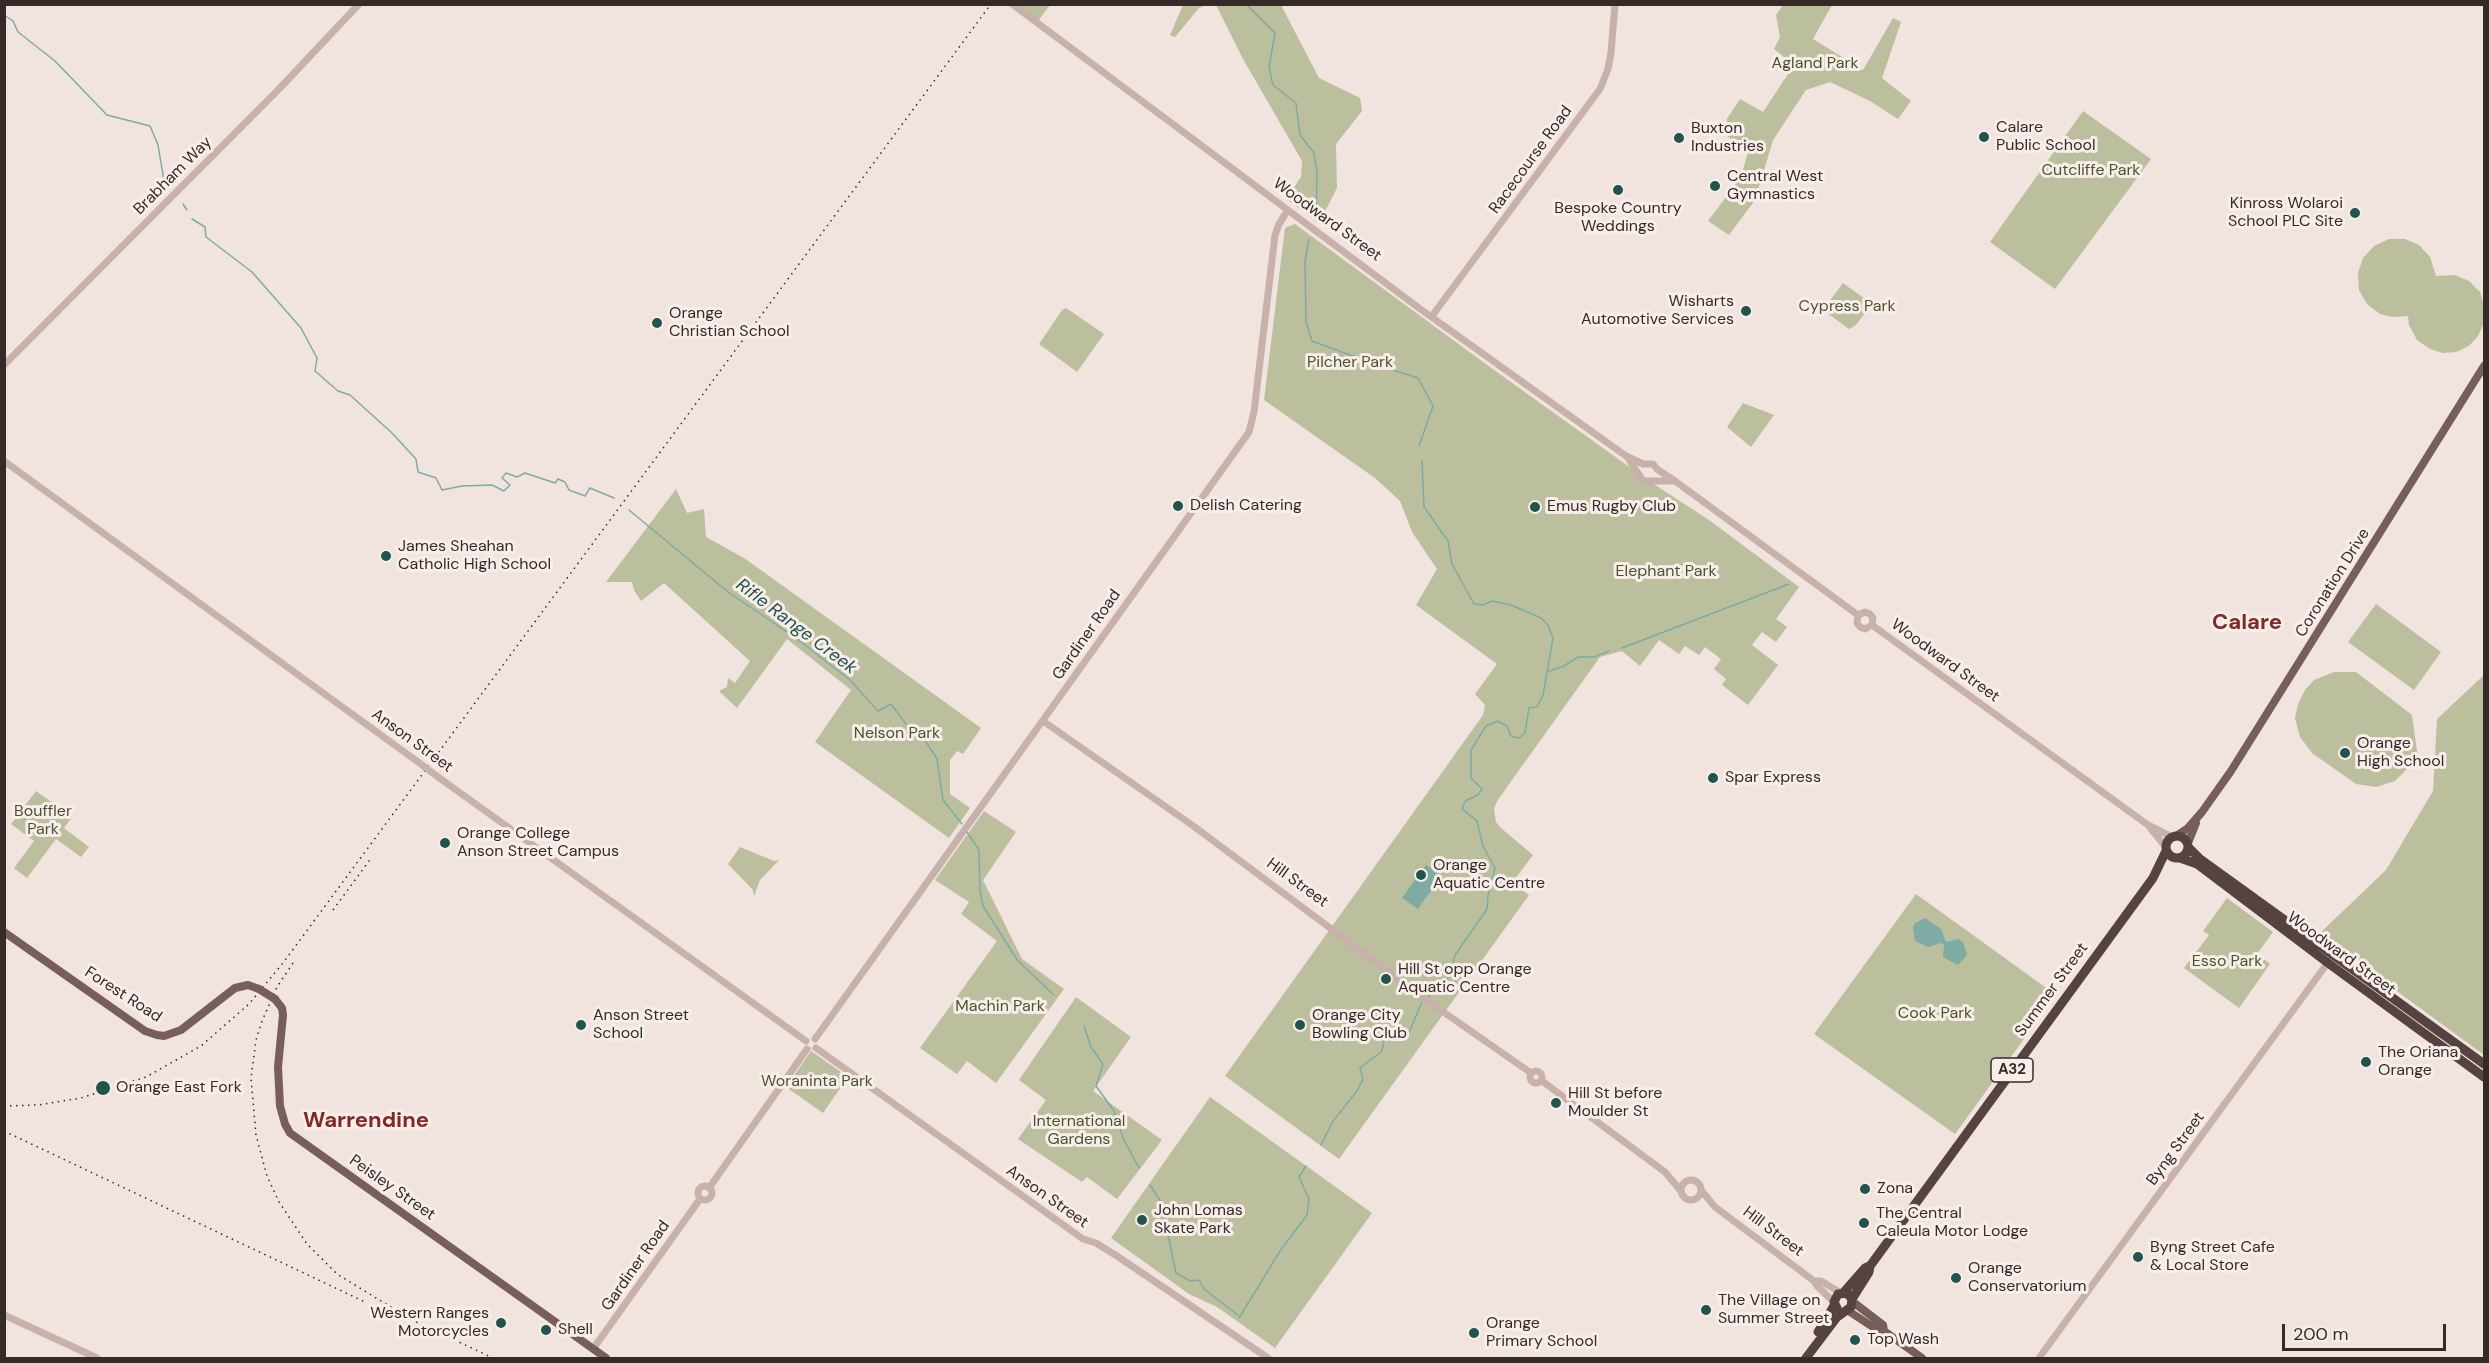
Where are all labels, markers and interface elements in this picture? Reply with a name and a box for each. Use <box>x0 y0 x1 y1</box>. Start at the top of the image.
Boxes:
park label: Agland Park <box>1772 54 1858 74</box>
street label: Racecourse Road <box>1485 102 1577 218</box>
place label: Calare Public School <box>1996 118 2095 156</box>
place label: Buxton Industries <box>1691 119 1764 157</box>
marker: Calare Public School <box>1977 130 1991 144</box>
marker: Buxton Industries <box>1672 131 1686 145</box>
street label: Brabham Way <box>130 133 216 219</box>
park label: Cutcliffe Park <box>2042 161 2140 181</box>
place label: Central West Gymnastics <box>1727 167 1823 205</box>
street label: Woodward Street <box>1269 174 1385 266</box>
marker: Central West Gymnastics <box>1708 179 1722 193</box>
marker: Bespoke Country Weddings <box>1611 183 1625 197</box>
place label: Kinross Wolaroi School PLC Site <box>2228 194 2343 232</box>
place label: Bespoke Country Weddings <box>1554 199 1682 237</box>
marker: Kinross Wolaroi School PLC Site <box>2348 206 2362 220</box>
place label: Wisharts Automotive Services <box>1581 292 1734 330</box>
park label: Cypress Park <box>1798 297 1896 317</box>
place label: Orange Christian School <box>669 304 790 342</box>
marker: Wisharts Automotive Services <box>1739 304 1753 318</box>
marker: Orange Christian School <box>650 316 664 330</box>
park label: Pilcher Park <box>1307 353 1393 373</box>
place label: Delish Catering <box>1190 496 1302 516</box>
place label: Emus Rugby Club <box>1547 497 1676 517</box>
marker: Delish Catering <box>1171 499 1185 513</box>
marker: Emus Rugby Club <box>1528 500 1542 514</box>
street label: Coronation Drive <box>2292 525 2374 641</box>
place label: James Sheahan Catholic High School <box>398 537 551 575</box>
marker: James Sheahan Catholic High School <box>379 549 393 563</box>
park label: Elephant Park <box>1616 562 1716 582</box>
water label: Rifle Range Creek <box>731 575 861 679</box>
street label: Gardiner Road <box>1049 586 1125 684</box>
district label: Calare <box>2212 610 2282 636</box>
street label: Woodward Street <box>1887 615 2003 707</box>
street label: Anson Street <box>367 705 457 777</box>
park label: Nelson Park <box>854 724 940 744</box>
place label: Orange High School <box>2357 734 2444 772</box>
marker: Orange High School <box>2338 746 2352 760</box>
place label: Spar Express <box>1725 768 1821 788</box>
marker: Spar Express <box>1706 771 1720 785</box>
park label: Bouffler Park <box>14 802 72 840</box>
place label: Orange College Anson Street Campus <box>457 824 619 862</box>
marker: Orange College Anson Street Campus <box>438 836 452 850</box>
street label: Hill Street <box>1262 854 1332 912</box>
place label: Orange Aquatic Centre <box>1433 856 1545 894</box>
marker: Orange Aquatic Centre <box>1414 868 1428 882</box>
street label: Woodward Street <box>2283 908 2399 1000</box>
street label: Summer Street <box>2011 939 2093 1041</box>
park label: Esso Park <box>2192 952 2262 972</box>
place label: Hill St opp Orange Aquatic Centre <box>1398 960 1532 998</box>
street label: Forest Road <box>81 963 165 1027</box>
marker: Hill St opp Orange Aquatic Centre <box>1379 972 1393 986</box>
park label: Machin Park <box>955 997 1045 1017</box>
park label: Cook Park <box>1898 1004 1972 1024</box>
place label: Anson Street School <box>593 1006 689 1044</box>
place label: Orange City Bowling Club <box>1312 1006 1407 1044</box>
marker: Anson Street School <box>574 1018 588 1032</box>
marker: Orange City Bowling Club <box>1293 1018 1307 1032</box>
place label: The Oriana Orange <box>2378 1043 2458 1081</box>
marker: The Oriana Orange <box>2359 1055 2373 1069</box>
road number: A32 <box>1991 1058 2033 1082</box>
park label: Woraninta Park <box>761 1072 873 1092</box>
place label: Orange East Fork <box>116 1078 242 1098</box>
marker: Orange East Fork <box>94 1079 112 1097</box>
place label: Hill St before Moulder St <box>1568 1084 1662 1122</box>
marker: Hill St before Moulder St <box>1549 1096 1563 1110</box>
district label: Warrendine <box>303 1108 429 1134</box>
street label: Byng Street <box>2143 1108 2209 1190</box>
park label: International Gardens <box>1033 1112 1125 1150</box>
street label: Peisley Street <box>345 1151 439 1225</box>
street label: Anson Street <box>1002 1162 1092 1232</box>
place label: Zona <box>1877 1179 1913 1199</box>
marker: Zona <box>1858 1182 1872 1196</box>
place label: John Lomas Skate Park <box>1154 1201 1243 1239</box>
street label: Hill Street <box>1739 1203 1807 1261</box>
place label: The Central Caleula Motor Lodge <box>1876 1204 2028 1242</box>
marker: John Lomas Skate Park <box>1135 1213 1149 1227</box>
marker: The Central Caleula Motor Lodge <box>1857 1216 1871 1230</box>
street label: Gardiner Road <box>598 1217 674 1315</box>
place label: Byng Street Cafe & Local Store <box>2150 1238 2275 1276</box>
marker: Byng Street Cafe & Local Store <box>2131 1250 2145 1264</box>
place label: Orange Conservatorium <box>1968 1259 2086 1297</box>
marker: Orange Conservatorium <box>1949 1271 1963 1285</box>
place label: The Village on Summer Street <box>1718 1291 1830 1329</box>
marker: The Village on Summer Street <box>1699 1303 1713 1317</box>
place label: Western Ranges Motorcycles <box>370 1304 489 1342</box>
scale bar <box>2285 1312 2448 1350</box>
place label: Orange Primary School <box>1486 1314 1597 1352</box>
marker: Western Ranges Motorcycles <box>494 1316 508 1330</box>
place label: Shell <box>558 1320 593 1340</box>
text: 200 m <box>2293 1322 2349 1346</box>
marker: Shell <box>539 1323 553 1337</box>
marker: Orange Primary School <box>1467 1326 1481 1340</box>
place label: Top Wash <box>1867 1330 1939 1350</box>
marker: Top Wash <box>1848 1333 1862 1347</box>

